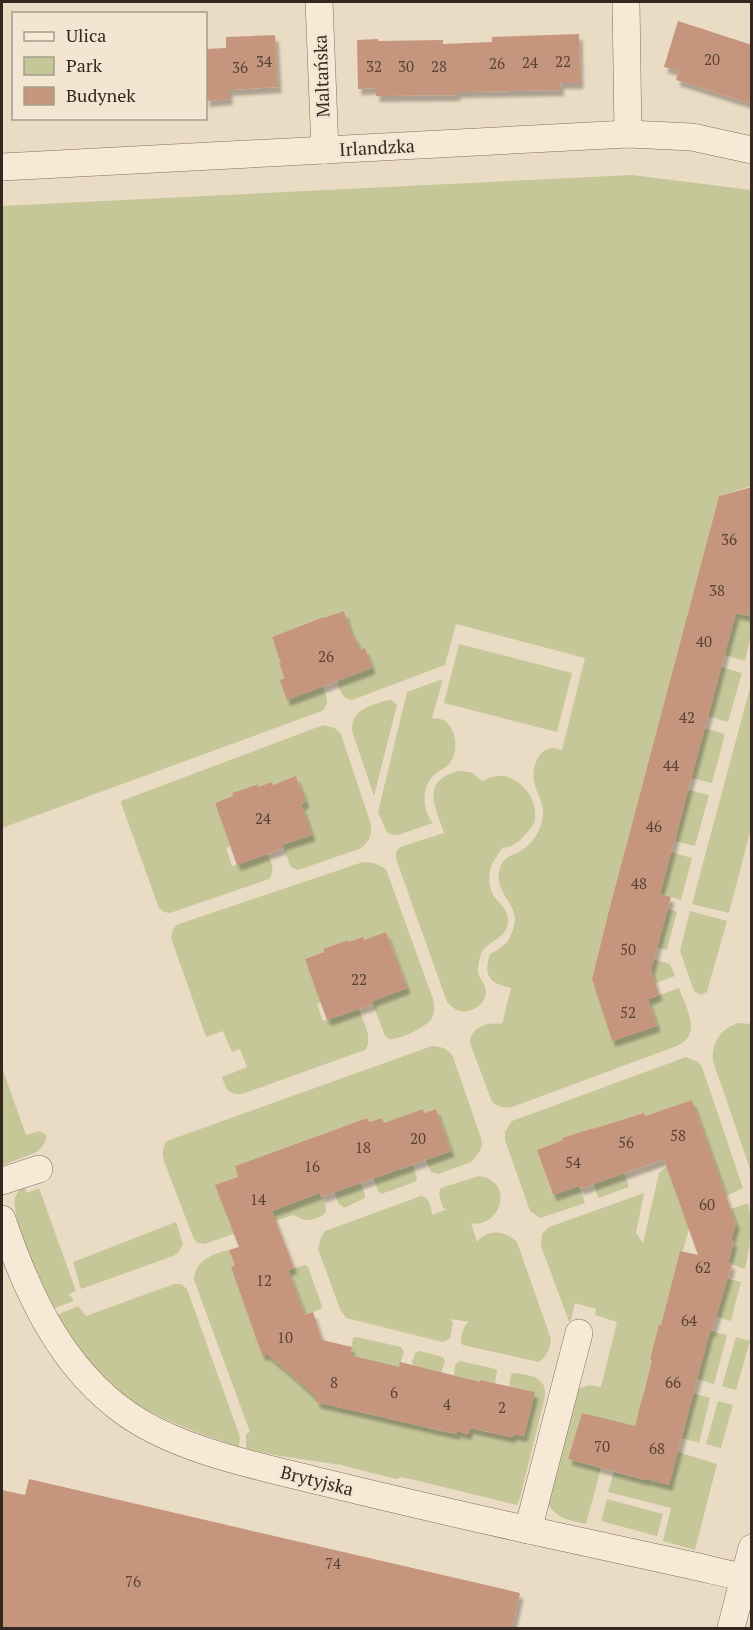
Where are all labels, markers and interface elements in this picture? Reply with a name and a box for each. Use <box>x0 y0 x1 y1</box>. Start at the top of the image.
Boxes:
legend <box>12 12 207 120</box>
text: Ulica <box>66 23 106 47</box>
street label: Maltańska <box>308 34 334 118</box>
house number: 20 <box>704 49 720 69</box>
house number: 34 <box>256 51 272 71</box>
house number: 22 <box>555 51 571 71</box>
house number: 24 <box>522 52 538 72</box>
text: Park <box>66 53 103 77</box>
house number: 26 <box>489 53 505 73</box>
house number: 32 <box>366 56 382 76</box>
house number: 30 <box>398 56 414 76</box>
house number: 28 <box>431 56 447 76</box>
house number: 36 <box>232 57 248 77</box>
text: Budynek <box>66 83 136 107</box>
street label: Irlandzka <box>339 133 415 161</box>
house number: 36 <box>721 529 737 549</box>
house number: 38 <box>709 580 725 600</box>
house number: 40 <box>696 631 712 651</box>
house number: 26 <box>318 646 334 666</box>
house number: 42 <box>679 707 695 727</box>
house number: 44 <box>663 755 679 775</box>
house number: 24 <box>255 808 271 828</box>
house number: 46 <box>646 816 662 836</box>
house number: 48 <box>631 873 647 893</box>
house number: 50 <box>620 939 636 959</box>
house number: 22 <box>351 969 367 989</box>
house number: 52 <box>620 1002 636 1022</box>
house number: 58 <box>670 1125 686 1145</box>
house number: 20 <box>410 1128 426 1148</box>
house number: 56 <box>618 1132 634 1152</box>
house number: 18 <box>355 1137 371 1157</box>
house number: 54 <box>565 1152 581 1172</box>
house number: 16 <box>304 1156 320 1176</box>
house number: 14 <box>250 1189 266 1209</box>
house number: 60 <box>699 1194 715 1214</box>
house number: 62 <box>695 1257 711 1277</box>
house number: 12 <box>256 1270 272 1290</box>
house number: 64 <box>681 1310 697 1330</box>
house number: 10 <box>277 1327 293 1347</box>
house number: 8 <box>330 1372 338 1392</box>
house number: 66 <box>665 1372 681 1392</box>
house number: 6 <box>390 1382 398 1402</box>
house number: 4 <box>443 1394 451 1414</box>
house number: 2 <box>498 1397 506 1417</box>
house number: 70 <box>594 1436 610 1456</box>
house number: 68 <box>649 1438 665 1458</box>
street label: Brytyjska <box>278 1459 356 1501</box>
house number: 74 <box>325 1553 341 1573</box>
house number: 76 <box>125 1571 141 1591</box>

